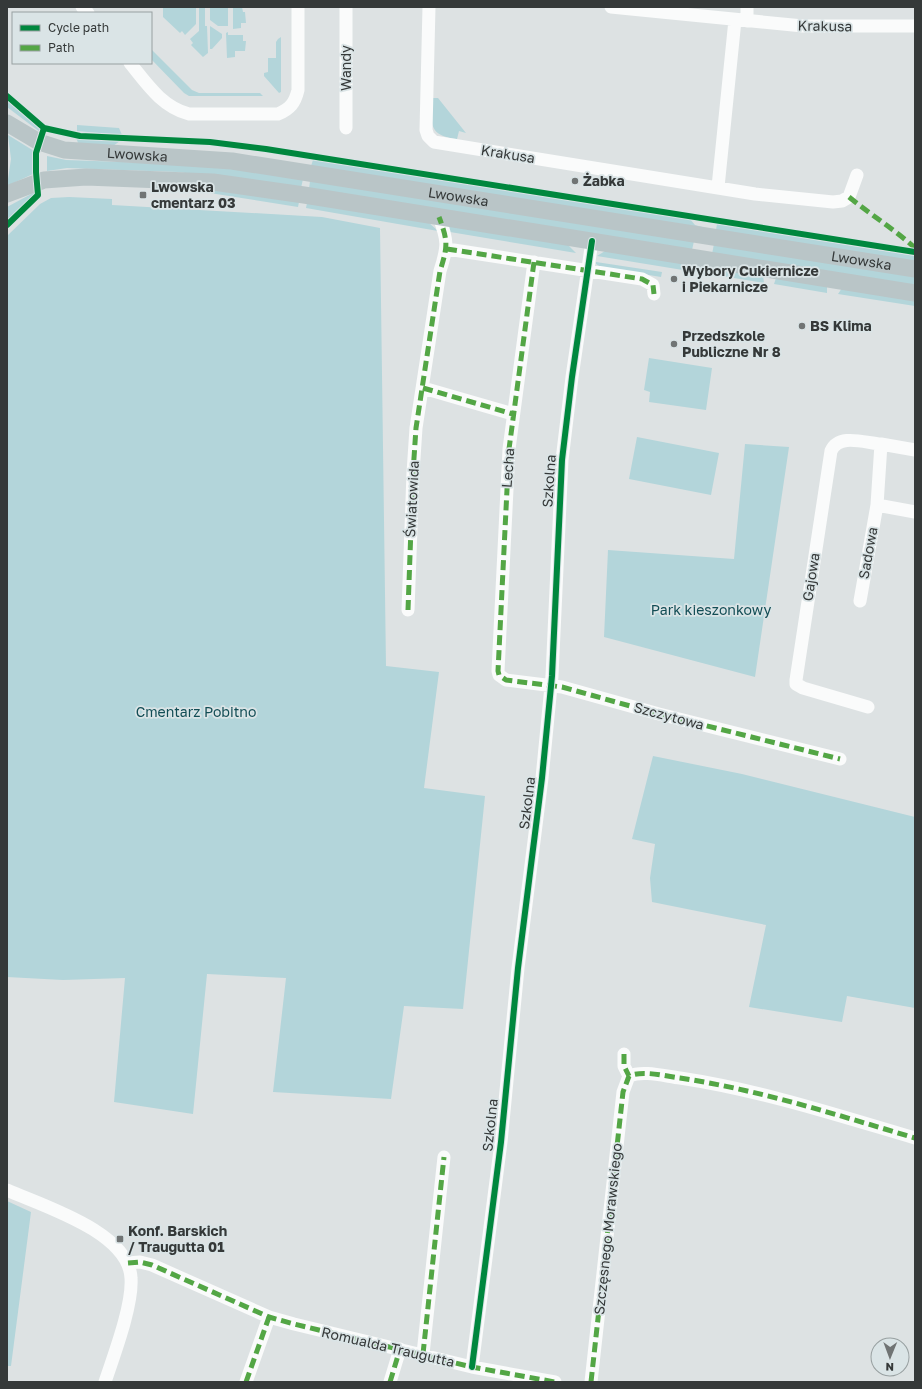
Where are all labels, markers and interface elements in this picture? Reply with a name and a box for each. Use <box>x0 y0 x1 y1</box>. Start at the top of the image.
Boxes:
legend <box>12 12 152 64</box>
street label: Krakusa <box>798 17 852 34</box>
text: Cycle path <box>48 20 109 35</box>
text: Path <box>48 40 75 55</box>
street label: Wandy <box>337 45 354 91</box>
street label: Krakusa <box>480 141 536 166</box>
street label: Lwowska <box>106 144 168 165</box>
place label: Żabka <box>583 172 625 189</box>
marker: Żabka <box>570 176 580 186</box>
place label: Lwowska cmentarz 03 <box>151 178 236 211</box>
street label: Lwowska <box>427 183 490 209</box>
marker: Lwowska cmentarz 03 <box>138 190 148 200</box>
street label: Lwowska <box>830 247 893 273</box>
place label: Wybory Cukiernicze i Piekarnicze <box>682 262 819 295</box>
marker: Wybory Cukiernicze i Piekarnicze <box>669 274 679 284</box>
place label: BS Klima <box>810 317 872 334</box>
marker: BS Klima <box>797 321 807 331</box>
place label: Przedszkole Publiczne Nr 8 <box>682 327 781 360</box>
marker: Przedszkole Publiczne Nr 8 <box>669 339 679 349</box>
street label: Lecha <box>498 447 517 489</box>
street label: Szkolna <box>538 454 559 508</box>
street label: Światowida <box>401 460 422 538</box>
street label: Sadowa <box>855 525 880 580</box>
street label: Gajowa <box>798 552 823 602</box>
park label: Park kieszonkowy <box>651 601 771 618</box>
street label: Szczytowa <box>632 698 706 733</box>
park label: Cmentarz Pobitno <box>136 703 256 720</box>
street label: Szkolna <box>515 776 538 830</box>
street label: Szkolna <box>478 1098 501 1152</box>
street label: Szczęsnego Morawskiego <box>590 1142 625 1316</box>
place label: Konf. Barskich / Traugutta 01 <box>128 1222 227 1255</box>
marker: Konf. Barskich / Traugutta 01 <box>115 1234 125 1244</box>
street label: Romualda Traugutta <box>320 1323 456 1370</box>
north arrow <box>870 1337 910 1377</box>
text: N <box>886 1361 894 1374</box>

